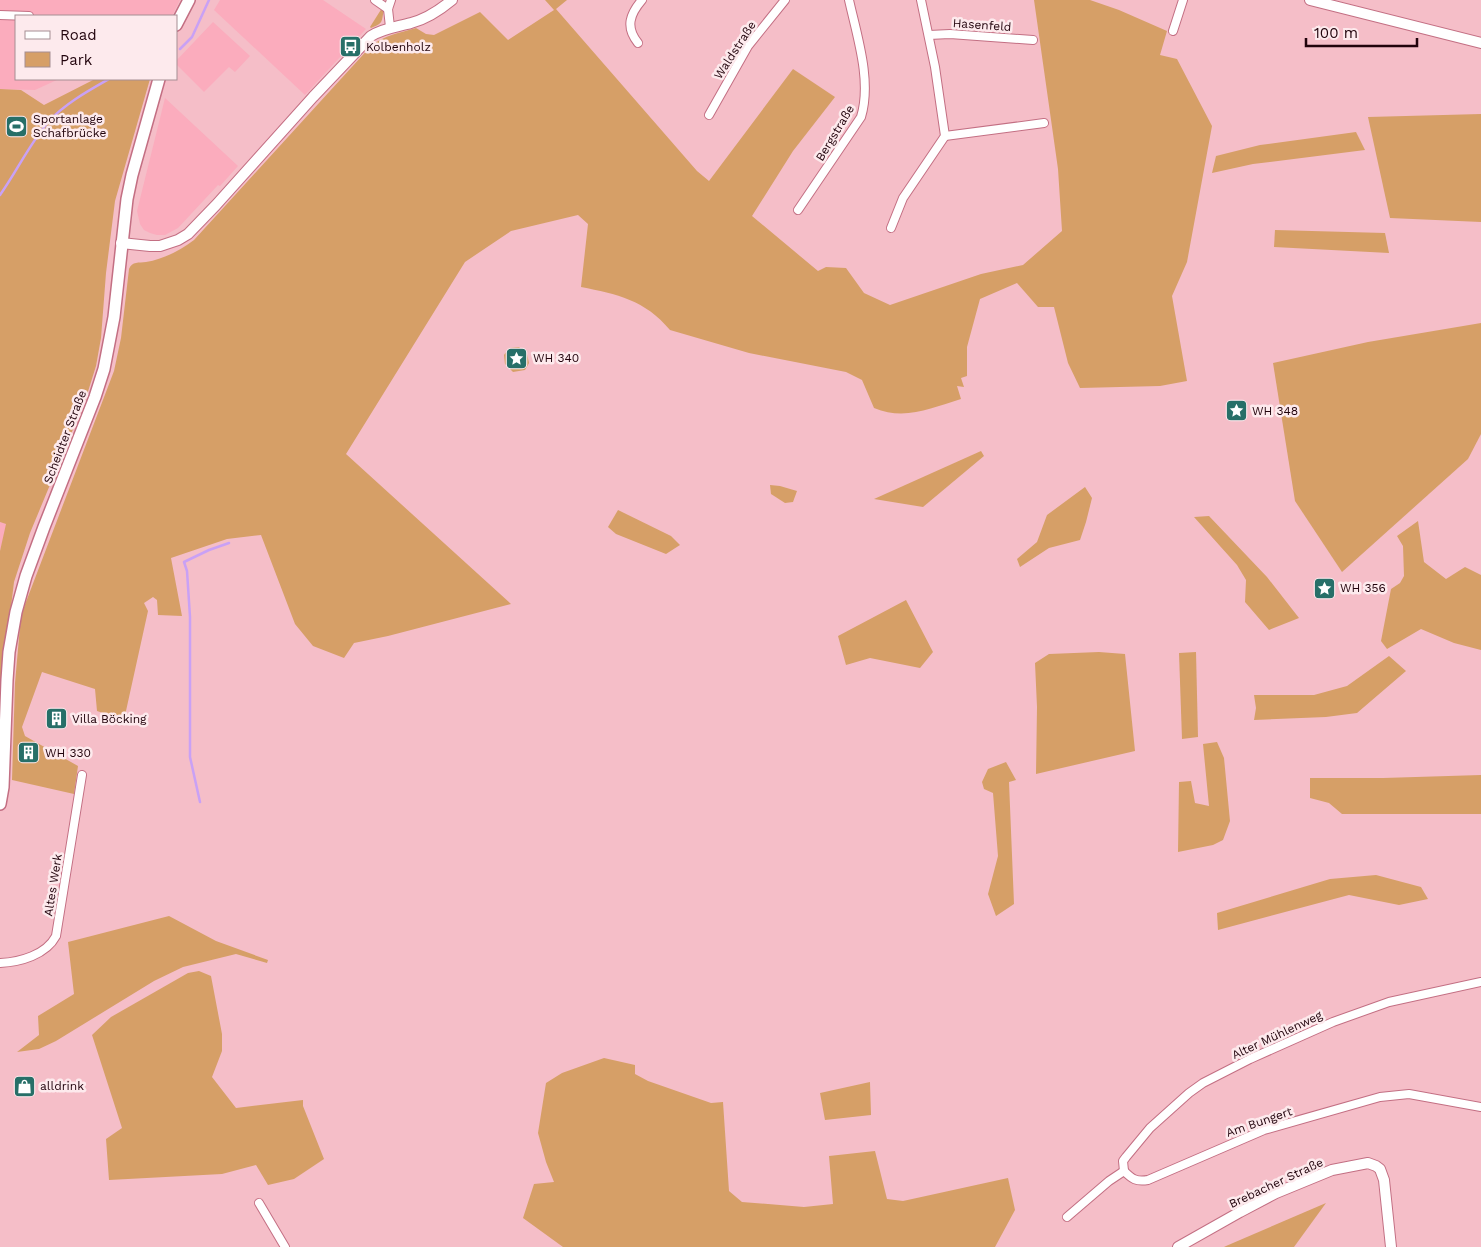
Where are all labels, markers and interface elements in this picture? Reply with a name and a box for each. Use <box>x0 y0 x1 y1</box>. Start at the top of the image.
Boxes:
legend <box>15 15 178 80</box>
scale bar <box>1306 15 1417 47</box>
street label: Hasenfeld <box>952 16 1012 34</box>
street label: Waldstraße <box>711 18 759 82</box>
text: 100 m <box>1314 24 1358 42</box>
text: Road <box>60 26 97 44</box>
bus stop icon: Kolbenholz <box>338 35 362 59</box>
place label: Kolbenholz <box>366 40 431 54</box>
text: Park <box>60 51 93 69</box>
street label: Bergstraße <box>813 102 857 164</box>
place label: Sportanlage Schafbrücke <box>33 112 106 140</box>
sports icon: Sportanlage Schafbrücke <box>5 114 29 138</box>
place icon: WH 340 <box>505 346 529 370</box>
place label: WH 340 <box>533 351 579 365</box>
street label: Scheidter Straße <box>41 388 89 486</box>
place icon: WH 348 <box>1224 399 1248 423</box>
place label: WH 348 <box>1252 404 1298 418</box>
place icon: WH 356 <box>1312 576 1336 600</box>
place label: WH 356 <box>1340 581 1386 595</box>
building icon: Villa Böcking <box>44 707 68 731</box>
place label: Villa Böcking <box>72 712 147 726</box>
building icon: WH 330 <box>17 741 41 765</box>
place label: WH 330 <box>45 746 91 760</box>
street label: Altes Werk <box>41 853 65 917</box>
street label: Alter Mühlenweg <box>1230 1008 1325 1062</box>
shop icon: alldrink <box>12 1074 36 1098</box>
place label: alldrink <box>40 1079 84 1093</box>
street label: Am Bungert <box>1224 1104 1294 1140</box>
street label: Brebacher Straße <box>1227 1155 1325 1211</box>

